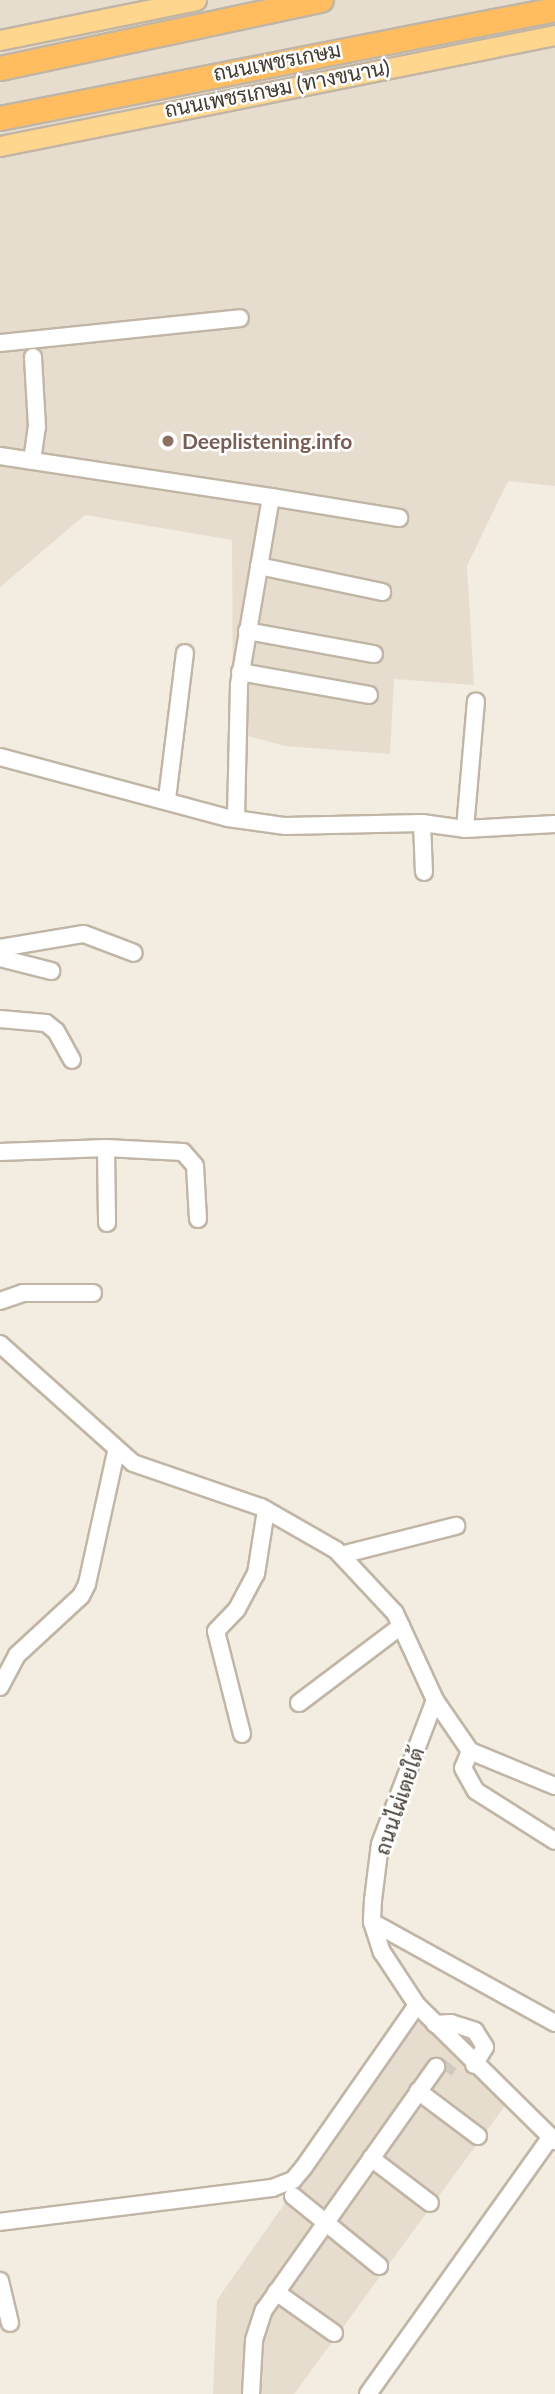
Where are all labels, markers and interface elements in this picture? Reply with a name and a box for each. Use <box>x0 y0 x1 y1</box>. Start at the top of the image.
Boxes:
street label: ถนนเพชรเกษม <box>211 36 343 86</box>
street label: ถนนเพชรเกษม (ทางขนาน) <box>162 54 392 122</box>
place label: Deeplistening.info <box>182 428 352 454</box>
marker: Deeplistening.info <box>160 433 176 449</box>
street label: ถนนไผ่เตยใต้ <box>369 1744 429 1858</box>

